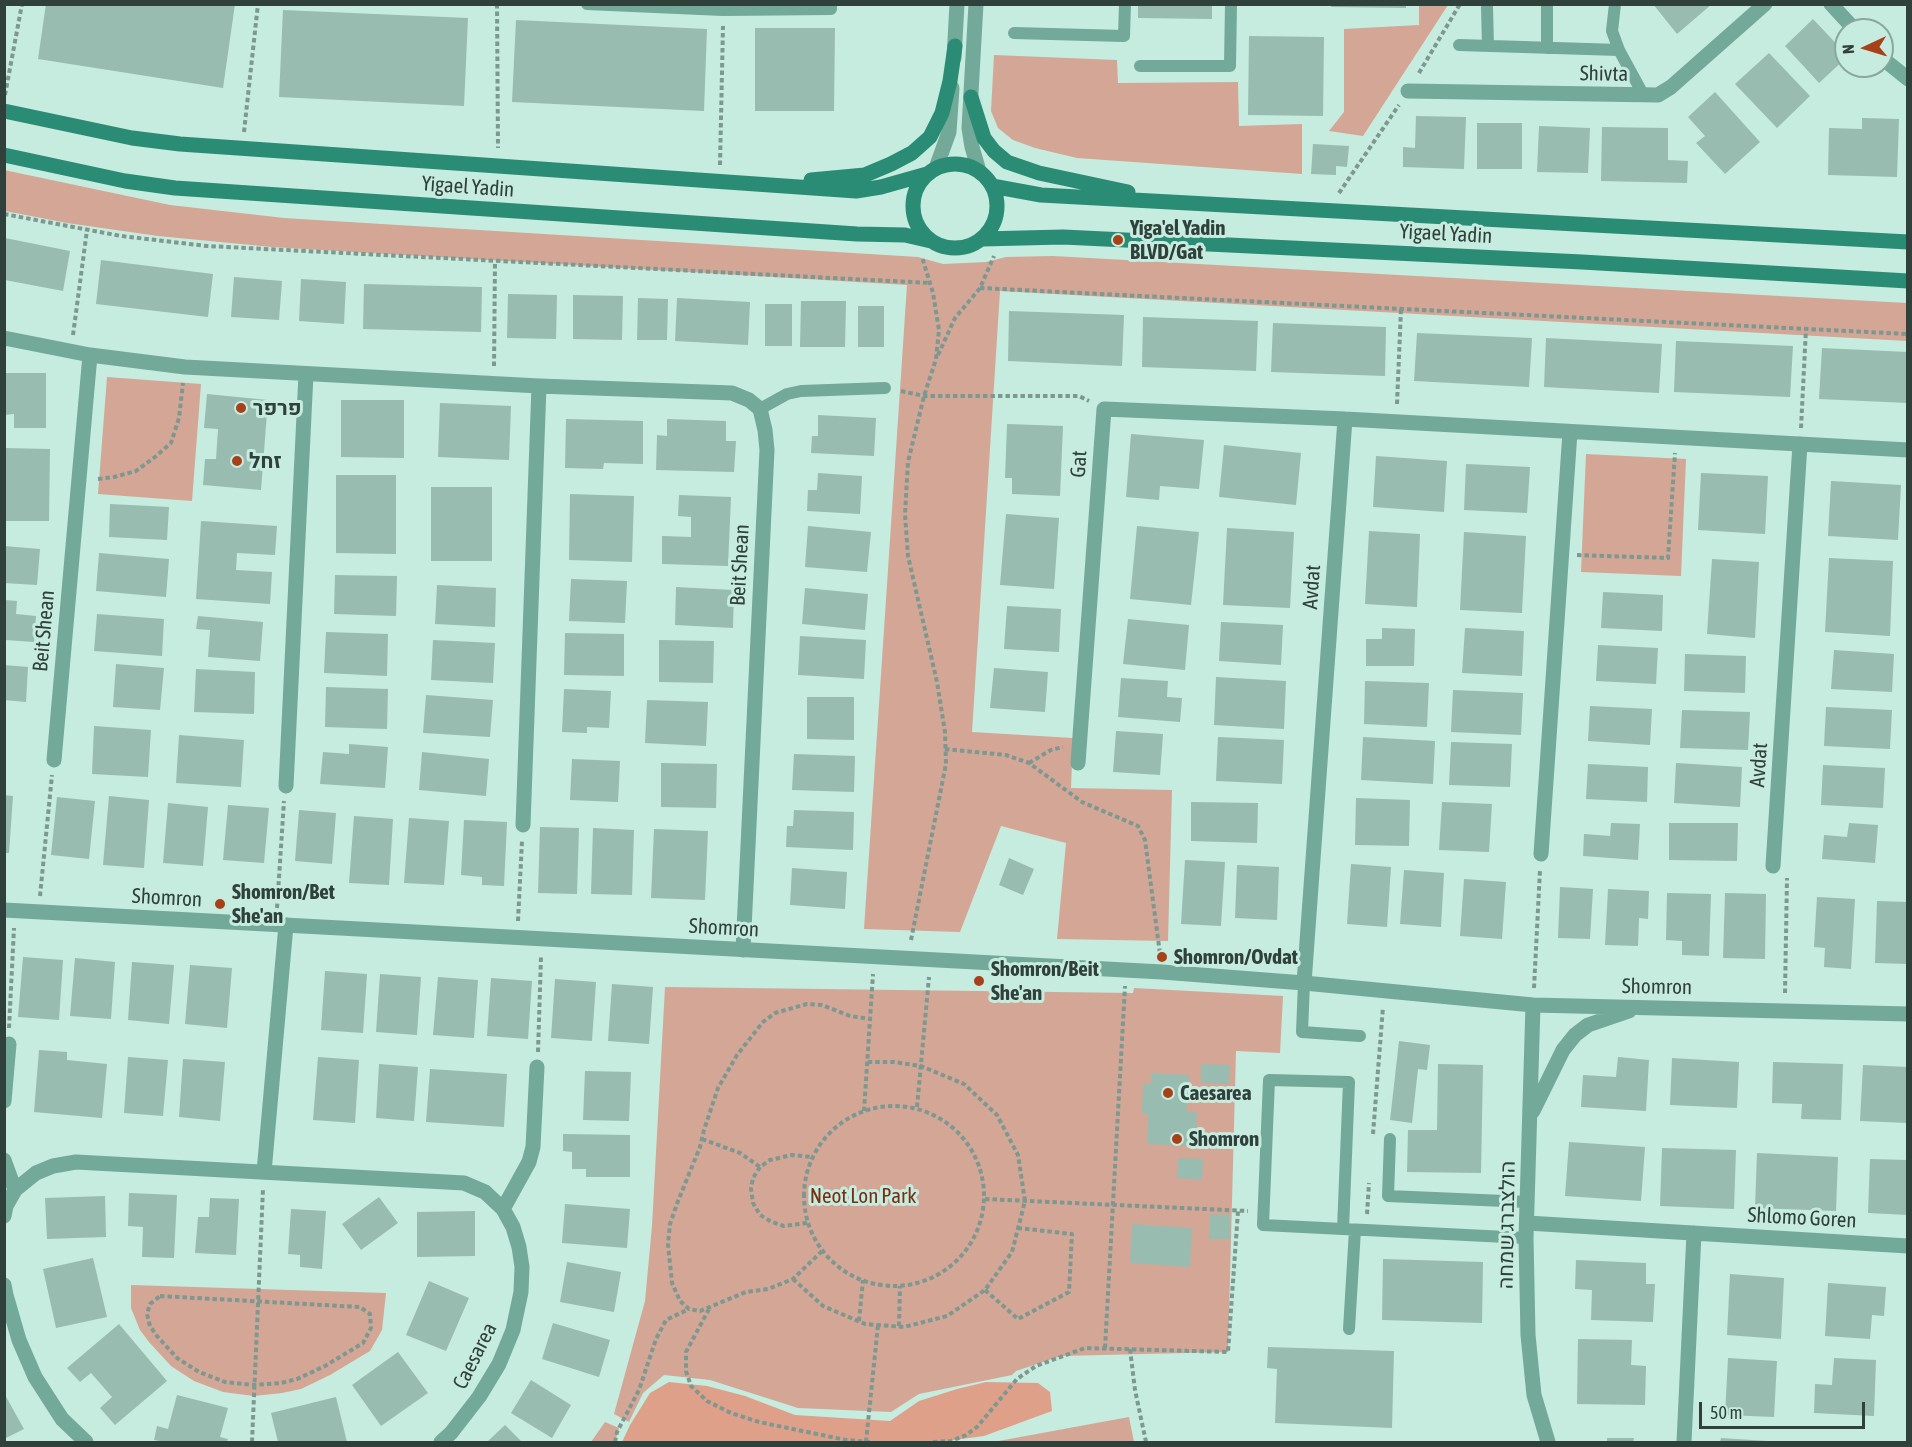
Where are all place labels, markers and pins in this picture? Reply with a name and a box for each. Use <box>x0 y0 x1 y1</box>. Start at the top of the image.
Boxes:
place label: Yiga'el Yadin BLVD/Gat <box>1130 215 1225 265</box>
marker: Yiga'el Yadin BLVD/Gat <box>1111 233 1125 247</box>
place label: פרפר <box>253 395 302 421</box>
marker: פרפר <box>234 401 248 415</box>
place label: זחל <box>249 448 282 474</box>
marker: זחל <box>230 454 244 468</box>
place label: Shomron/Bet She'an <box>232 879 335 929</box>
marker: Shomron/Bet She'an <box>213 897 227 911</box>
place label: Shomron/Ovdat <box>1174 944 1298 970</box>
marker: Shomron/Ovdat <box>1155 950 1169 964</box>
place label: Shomron/Beit She'an <box>991 956 1099 1006</box>
marker: Shomron/Beit She'an <box>972 974 986 988</box>
place label: Caesarea <box>1180 1080 1251 1106</box>
marker: Caesarea <box>1161 1086 1175 1100</box>
place label: Shomron <box>1189 1126 1259 1152</box>
marker: Shomron <box>1170 1132 1184 1146</box>

